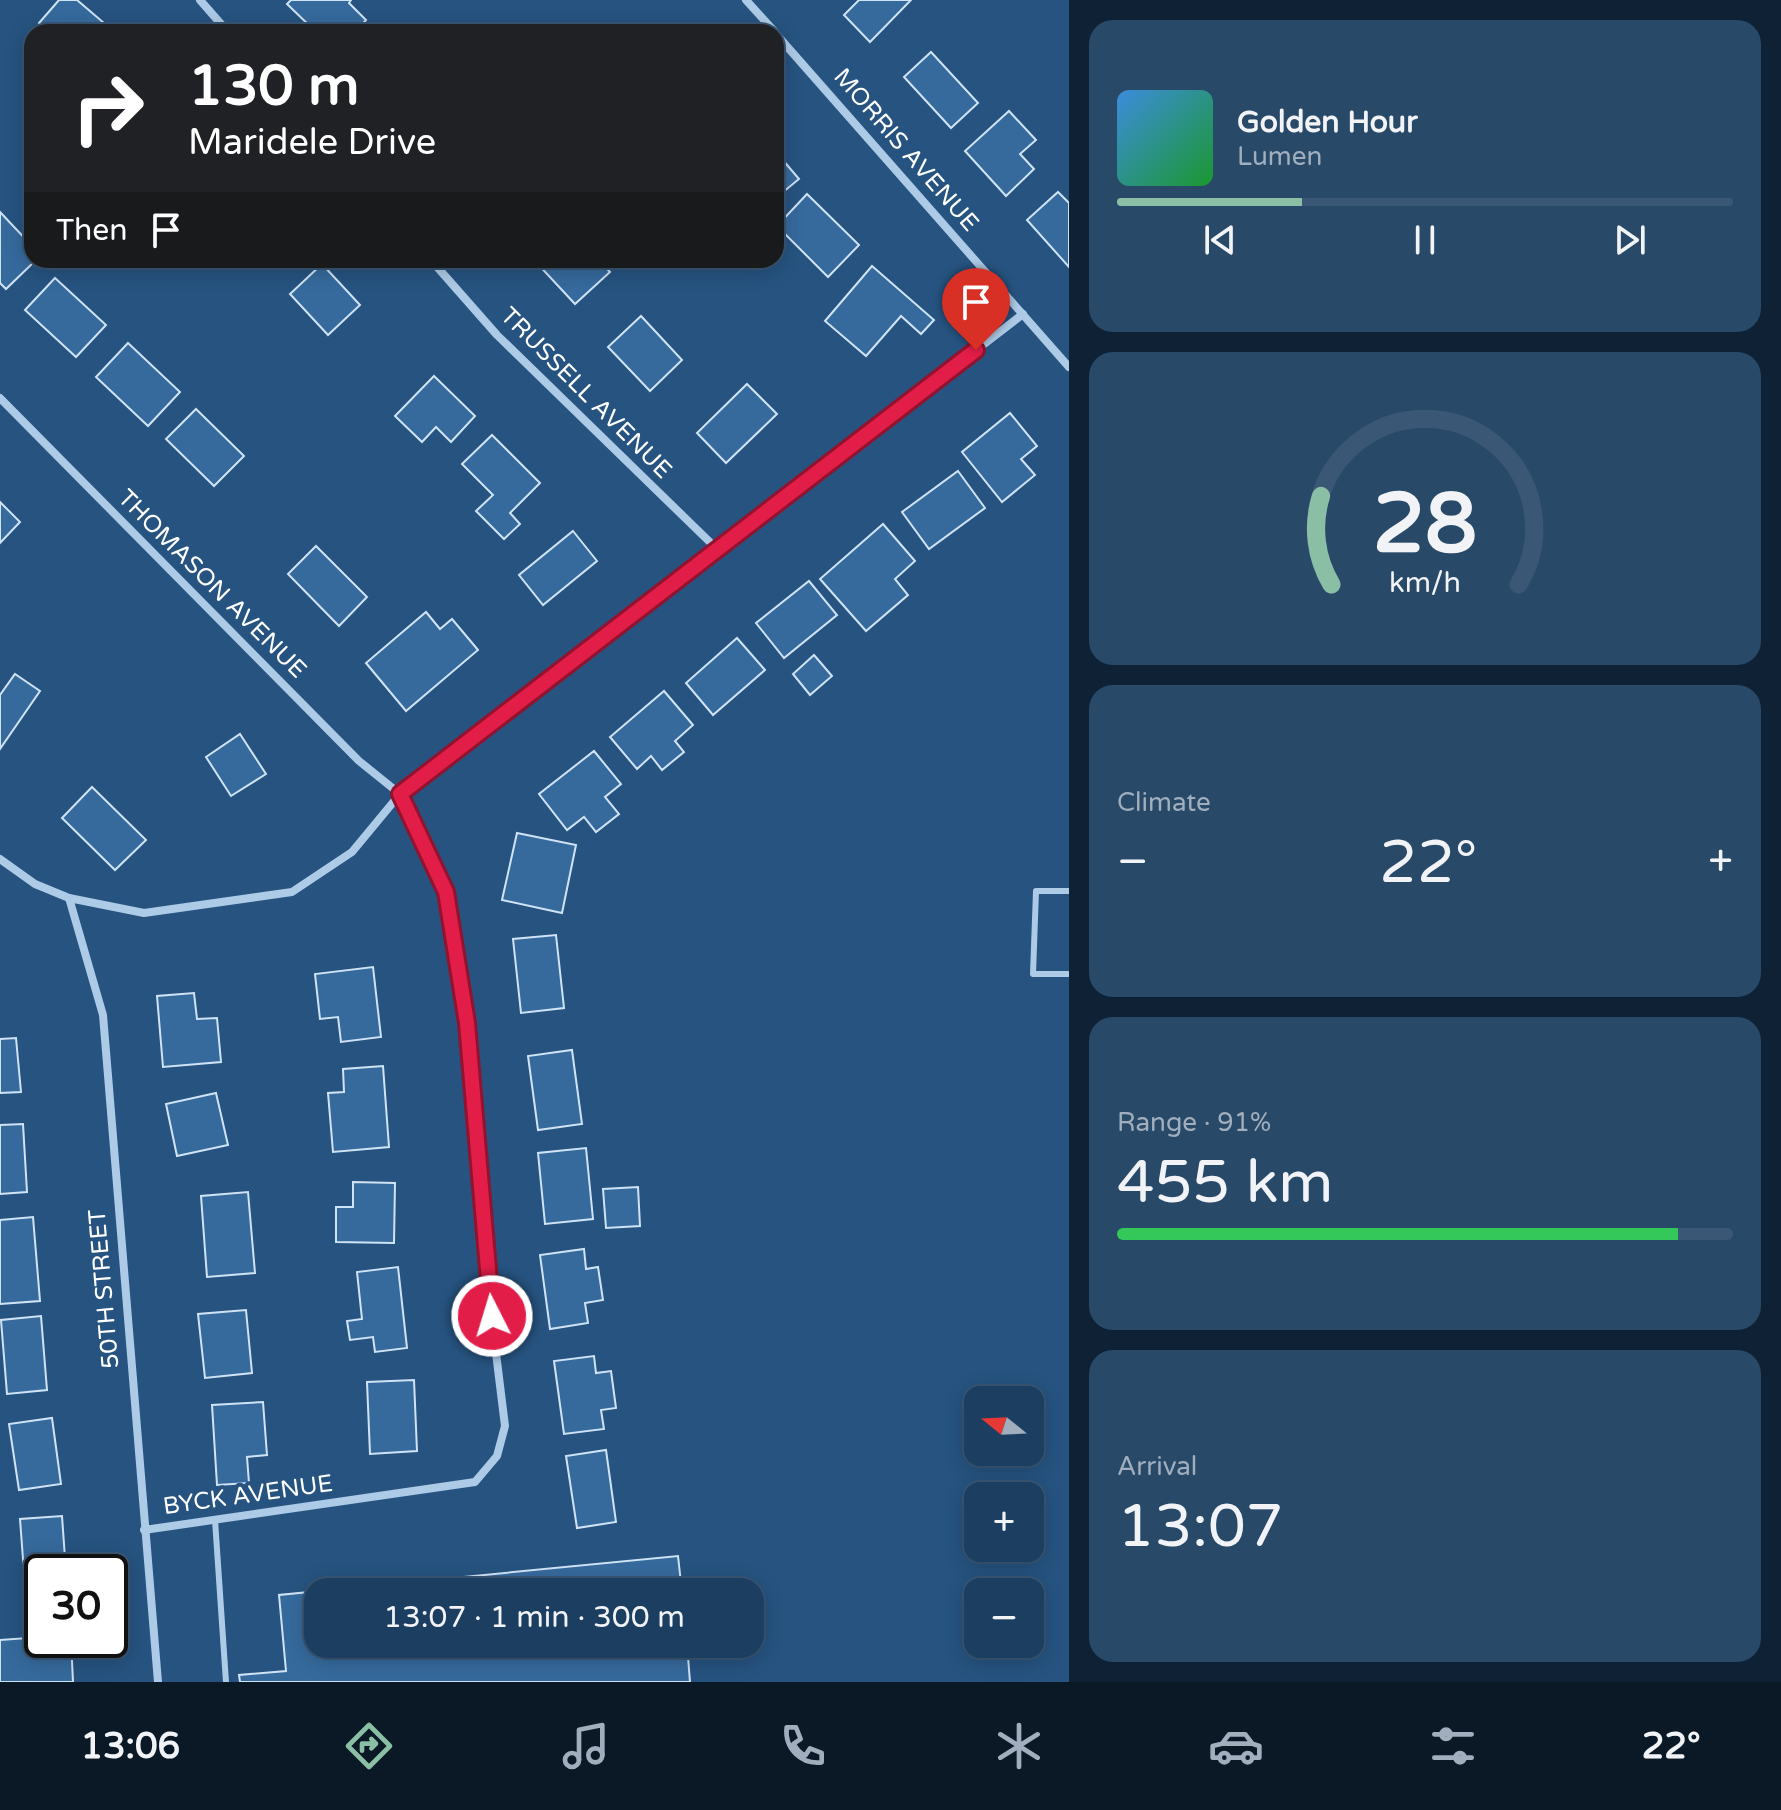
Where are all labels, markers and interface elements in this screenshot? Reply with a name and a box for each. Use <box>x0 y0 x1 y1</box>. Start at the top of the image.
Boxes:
text: 130 m <box>188 53 359 120</box>
icon: right <box>56 56 160 160</box>
street label: MORRIS AVENUE <box>827 63 985 237</box>
text: Golden Hour <box>1237 104 1418 141</box>
text: Maridele Drive <box>188 121 436 164</box>
text: Lumen <box>1237 141 1322 172</box>
icon: arrive <box>144 208 188 252</box>
text: Then <box>56 212 128 249</box>
icon: previous <box>1198 218 1242 262</box>
icon: pause <box>1403 218 1447 262</box>
icon: next <box>1608 218 1652 262</box>
pin <box>942 268 1010 350</box>
icon: arrive <box>954 280 998 324</box>
street label: TRUSSELL AVENUE <box>494 301 678 485</box>
text: 28 <box>1373 474 1477 574</box>
street label: THOMASON AVENUE <box>112 484 312 684</box>
text: km/h <box>1389 566 1461 600</box>
text: Climate <box>1117 787 1211 818</box>
text: 22° <box>1379 827 1477 899</box>
text: − <box>1117 836 1148 889</box>
text: + <box>1708 836 1733 889</box>
text: Range · 91% <box>1117 1107 1271 1138</box>
text: 455 km <box>1117 1147 1333 1219</box>
street label: 50TH STREET <box>83 1208 125 1370</box>
position arrow <box>450 1274 534 1358</box>
north arrow <box>964 1386 1044 1466</box>
map controls <box>964 1386 1044 1658</box>
text: Arrival <box>1117 1451 1197 1482</box>
street label: BYCK AVENUE <box>161 1469 335 1521</box>
button: + <box>964 1482 1044 1562</box>
text: 13:07 <box>1117 1491 1283 1563</box>
speed limit sign: 30 <box>24 1554 128 1658</box>
button: − <box>964 1578 1044 1658</box>
text: 13:07 · 1 min · 300 m <box>383 1599 685 1636</box>
icon: directions <box>341 1718 397 1774</box>
icon: music <box>558 1718 614 1774</box>
icon: phone <box>775 1718 831 1774</box>
icon: climate <box>991 1718 1047 1774</box>
icon: car <box>1208 1718 1264 1774</box>
icon: filters <box>1425 1718 1481 1774</box>
text: 13:06 <box>80 1725 180 1768</box>
text: 22° <box>1642 1725 1701 1768</box>

